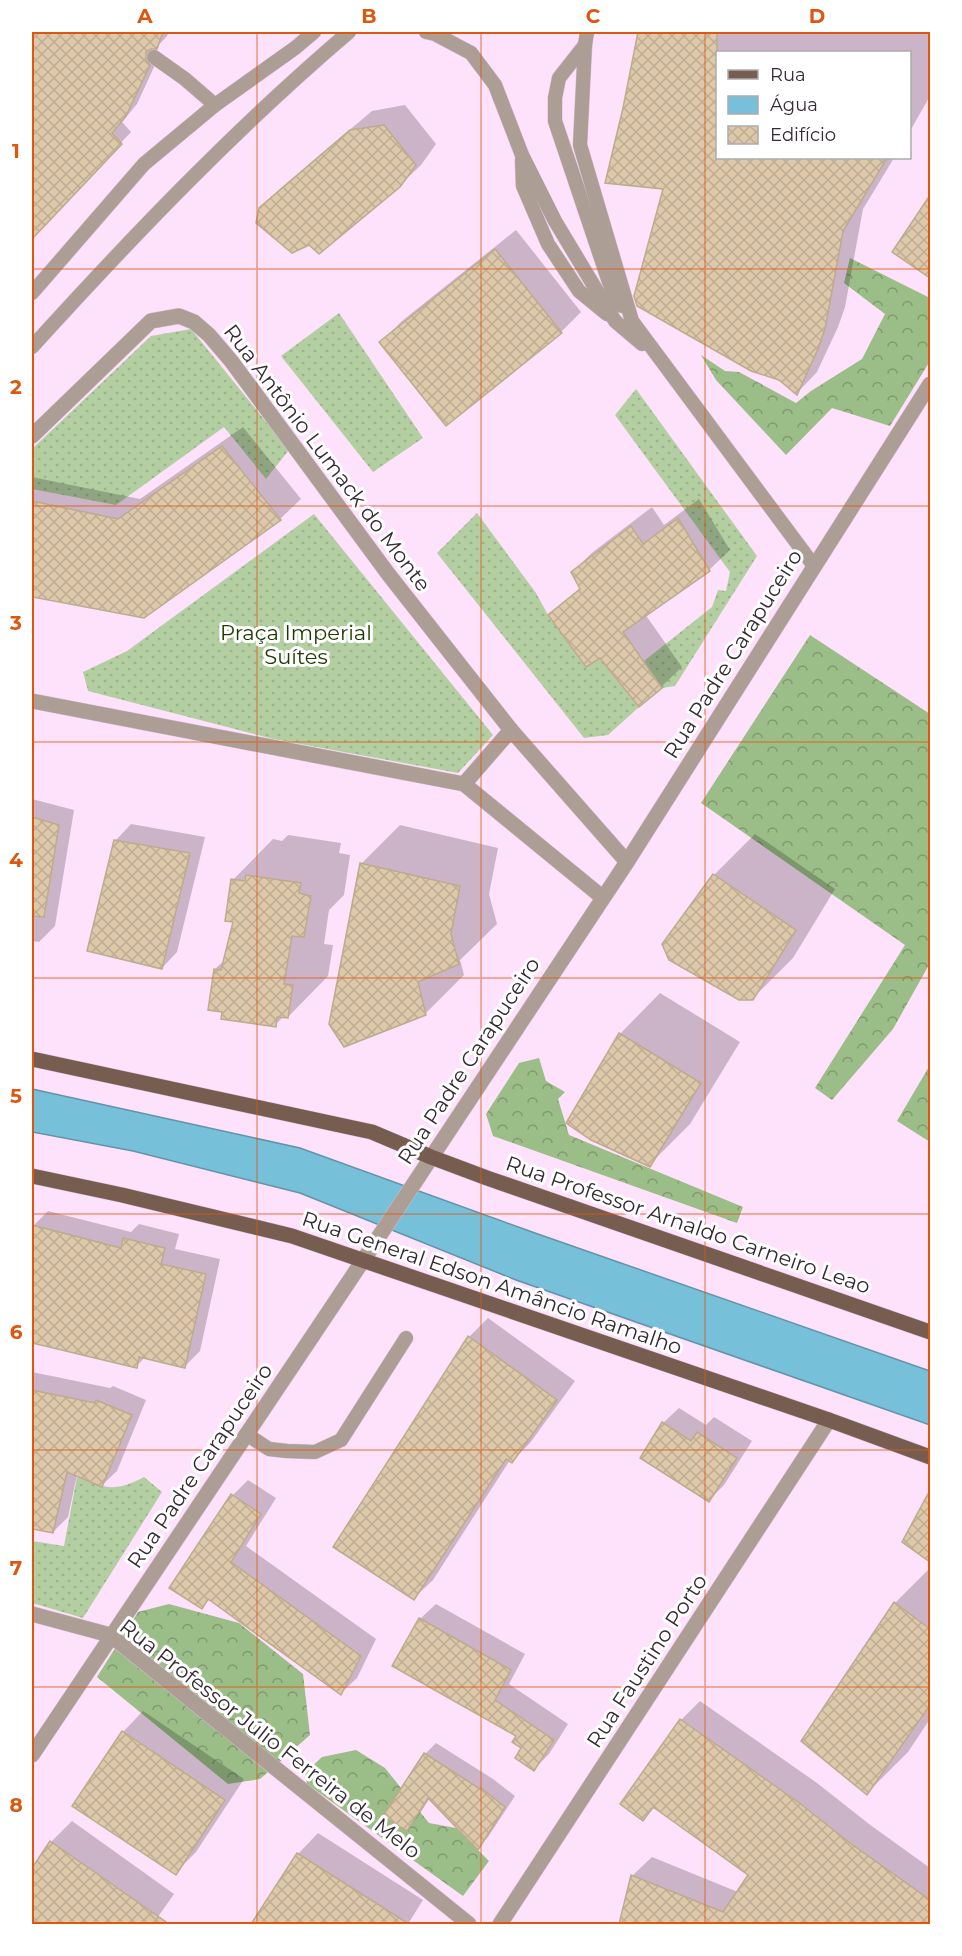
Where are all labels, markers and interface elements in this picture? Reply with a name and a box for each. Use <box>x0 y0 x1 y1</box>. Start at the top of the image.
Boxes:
text: A <box>136 4 153 28</box>
text: B <box>361 4 377 28</box>
text: C <box>586 4 601 28</box>
text: D <box>809 4 825 28</box>
legend <box>716 51 911 159</box>
text: Rua <box>770 64 806 86</box>
text: Água <box>770 94 818 116</box>
text: Edifício <box>770 124 836 146</box>
text: 1 <box>12 139 20 163</box>
street label: Rua Antônio Lumack do Monte <box>219 319 436 596</box>
text: 2 <box>10 375 22 399</box>
street label: Rua Padre Carapuceiro <box>658 545 807 763</box>
text: 3 <box>9 611 22 635</box>
park label: Praça Imperial Suítes <box>220 620 372 669</box>
text: 4 <box>9 848 23 872</box>
street label: Rua Padre Carapuceiro <box>392 953 545 1169</box>
text: 5 <box>10 1084 22 1108</box>
street label: Rua Professor Arnaldo Carneiro Leao <box>503 1150 874 1299</box>
street label: Rua General Edson Amâncio Ramalho <box>299 1206 686 1360</box>
text: 6 <box>10 1320 23 1344</box>
street label: Rua Padre Carapuceiro <box>122 1359 278 1573</box>
text: 7 <box>10 1556 22 1580</box>
street label: Rua Faustino Porto <box>581 1569 712 1752</box>
street label: Rua Professor Júlio Ferreira de Melo <box>115 1613 426 1864</box>
text: 8 <box>9 1793 23 1817</box>

